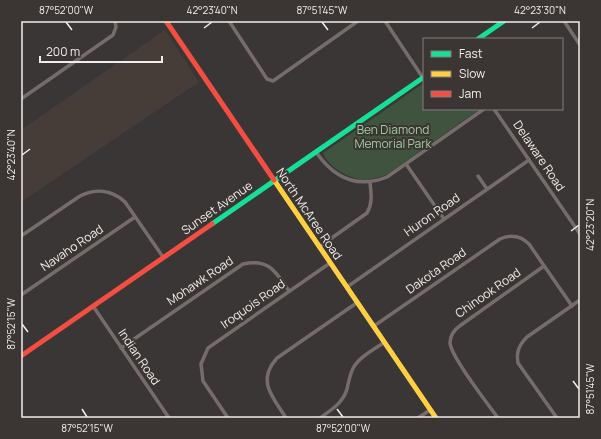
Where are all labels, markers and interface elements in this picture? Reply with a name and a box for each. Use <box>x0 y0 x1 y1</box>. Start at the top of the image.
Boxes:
text: 87°52'00"W <box>39 3 94 17</box>
text: 42°23'40"N <box>186 3 238 17</box>
text: 87°51'45"W <box>297 3 348 17</box>
text: 42°23'30"N <box>514 3 566 17</box>
scale bar <box>40 38 162 64</box>
legend <box>423 38 563 110</box>
text: 200 m <box>46 43 80 60</box>
text: Fast <box>459 45 483 62</box>
text: Slow <box>459 65 485 82</box>
text: Jam <box>459 85 481 102</box>
street label: Delaware Road <box>509 117 569 194</box>
park label: Ben Diamond Memorial Park <box>354 121 433 152</box>
text: 42°23'40"N <box>4 129 18 181</box>
street label: North McAree Road <box>272 164 346 263</box>
street label: Sunset Avenue <box>178 177 256 238</box>
street label: Huron Road <box>400 189 463 240</box>
text: 42°23'20"N <box>583 199 597 251</box>
street label: Navaho Road <box>37 220 106 275</box>
street label: Dakota Road <box>402 244 469 298</box>
street label: Mohawk Road <box>163 252 236 309</box>
street label: Chinook Road <box>451 264 524 322</box>
street label: Iroquois Road <box>217 275 288 332</box>
text: 87°52'15"W <box>4 298 18 350</box>
street label: Indian Road <box>114 325 164 388</box>
text: 87°51'45"W <box>583 363 597 414</box>
text: 87°52'15"W <box>61 421 113 435</box>
text: 87°52'00"W <box>316 421 371 435</box>

